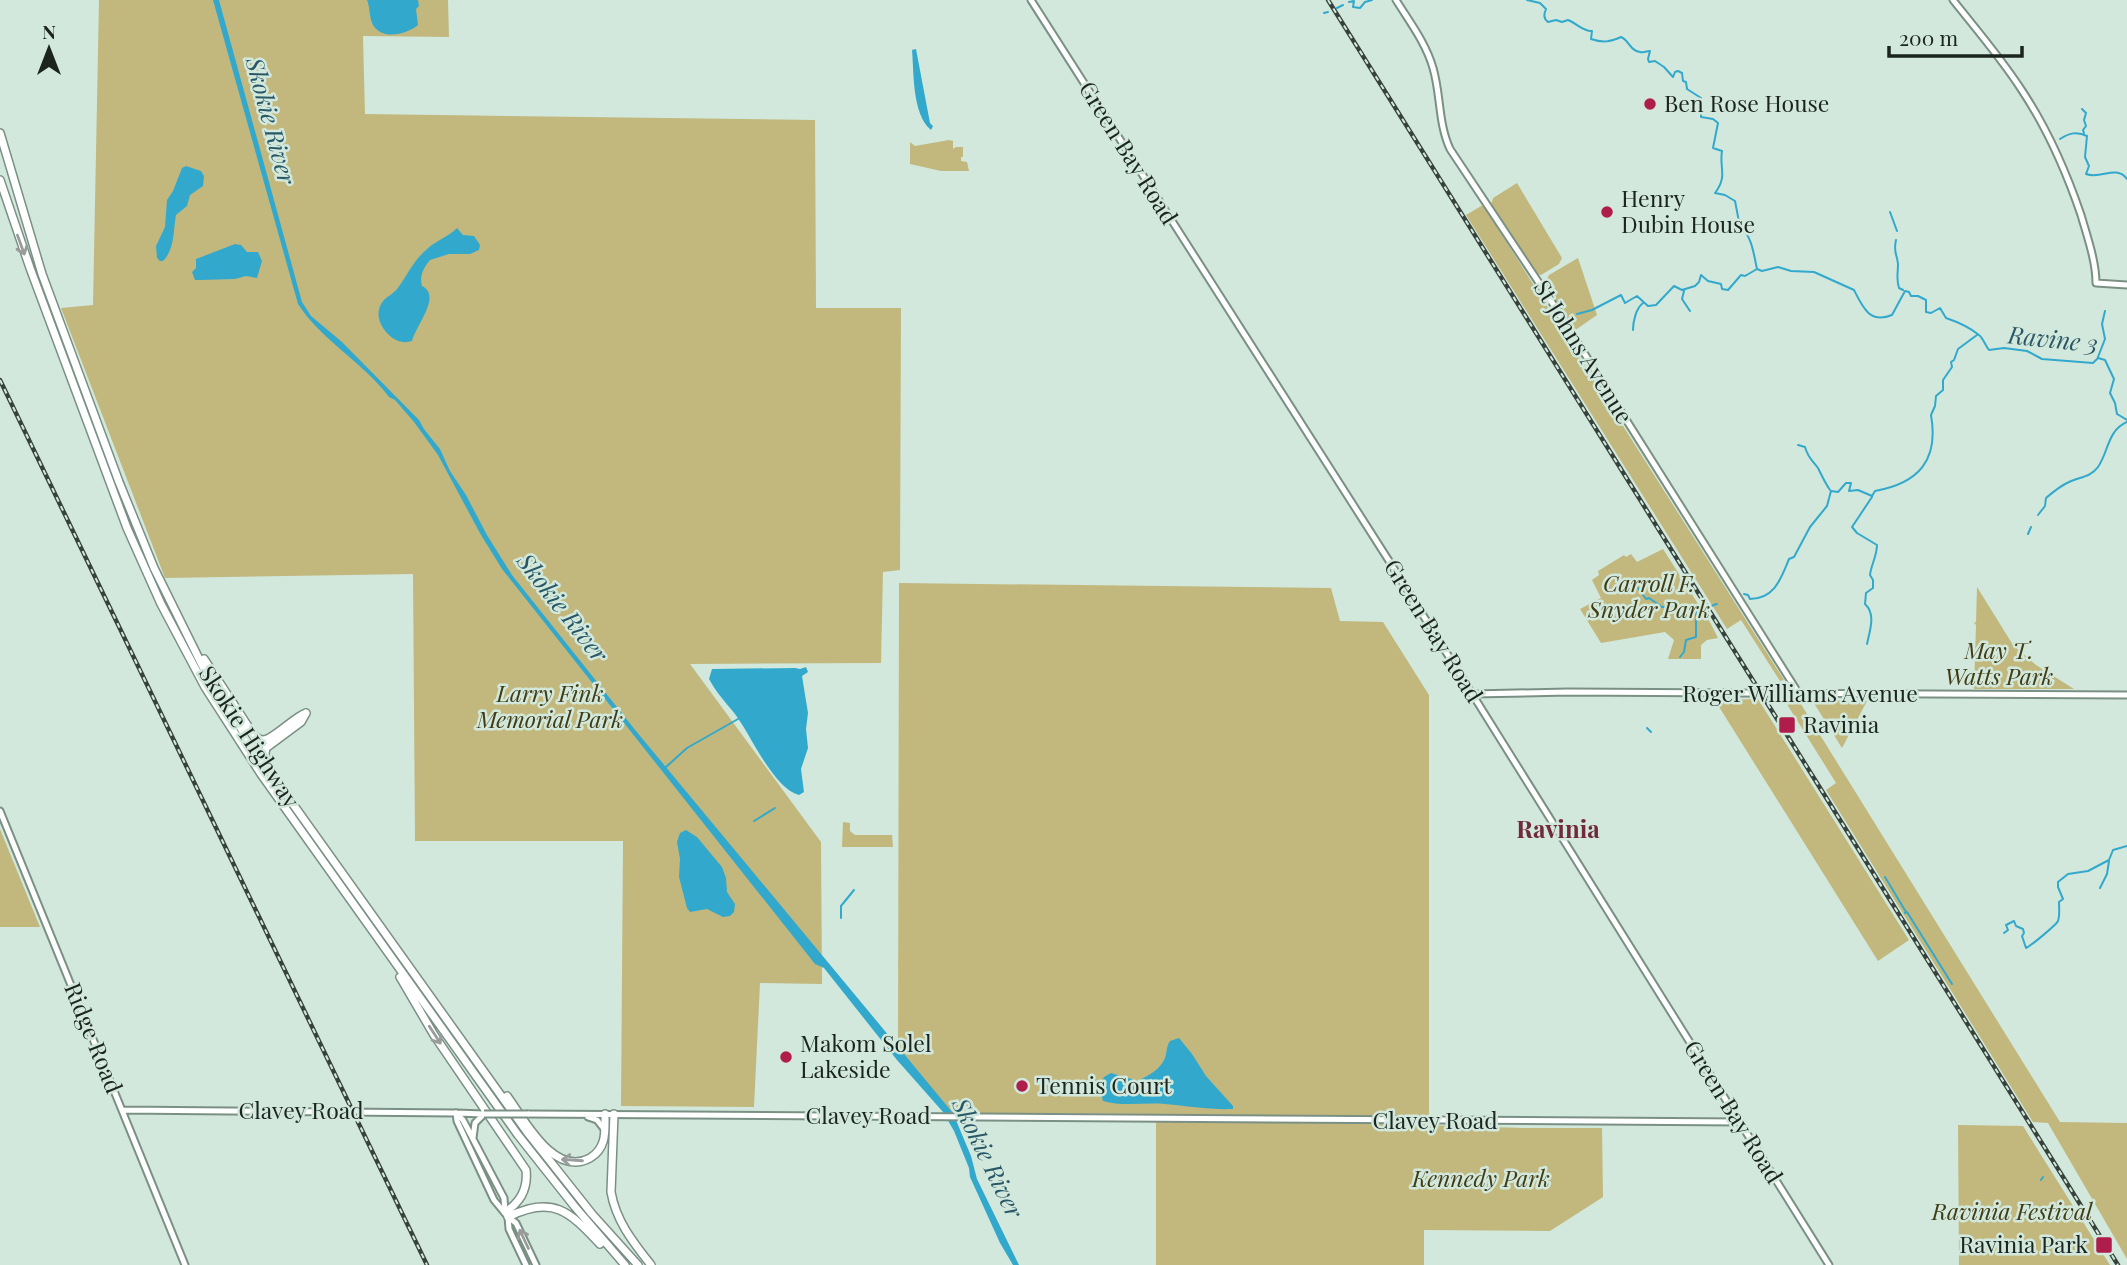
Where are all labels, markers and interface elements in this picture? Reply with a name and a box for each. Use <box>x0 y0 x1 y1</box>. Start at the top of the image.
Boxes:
north arrow <box>14 14 84 84</box>
scale bar <box>1889 14 2022 58</box>
text: N <box>42 18 56 44</box>
text: 200 m <box>1899 23 1958 51</box>
water label: Skokie River <box>239 53 304 188</box>
street label: Green Bay Road <box>1073 75 1186 230</box>
place label: Ben Rose House <box>1664 87 1829 118</box>
marker: Ben Rose House <box>1642 96 1658 112</box>
place label: Henry Dubin House <box>1621 182 1755 239</box>
marker: Henry Dubin House <box>1599 204 1615 220</box>
one-way arrow <box>15 234 28 256</box>
street label: St Johns Avenue <box>1528 274 1641 429</box>
water label: Ravine 3 <box>2006 317 2100 359</box>
water label: Skokie River <box>510 545 617 668</box>
street label: Green Bay Road <box>1378 553 1491 708</box>
park label: Carroll F. Snyder Park <box>1587 567 1710 624</box>
park label: May T. Watts Park <box>1945 634 2053 691</box>
street label: Skokie Highway <box>193 659 308 814</box>
park label: Larry Fink Memorial Park <box>476 677 623 734</box>
street label: Roger Williams Avenue <box>1682 677 1918 708</box>
place label: Ravinia <box>1803 708 1880 739</box>
marker: Ravinia <box>1777 715 1797 735</box>
district label: Ravinia <box>1516 812 1600 844</box>
street label: Ridge Road <box>58 978 131 1097</box>
one-way arrow <box>427 1025 442 1044</box>
place label: Makom Solel Lakeside <box>800 1027 932 1084</box>
street label: Green Bay Road <box>1678 1034 1791 1189</box>
marker: Makom Solel Lakeside <box>778 1049 794 1065</box>
place label: Tennis Court <box>1036 1069 1172 1100</box>
marker: Tennis Court <box>1014 1078 1030 1094</box>
water label: Skokie River <box>946 1091 1032 1223</box>
street label: Clavey Road <box>238 1094 364 1125</box>
street label: Clavey Road <box>805 1099 931 1130</box>
street label: Clavey Road <box>1372 1104 1498 1135</box>
one-way arrow <box>561 1153 584 1166</box>
park label: Kennedy Park <box>1411 1162 1550 1193</box>
park label: Ravinia Festival <box>1931 1195 2094 1226</box>
place label: Ravinia Park <box>1959 1228 2088 1259</box>
one-way arrow <box>517 1229 530 1250</box>
marker: Ravinia Park <box>2094 1235 2114 1255</box>

